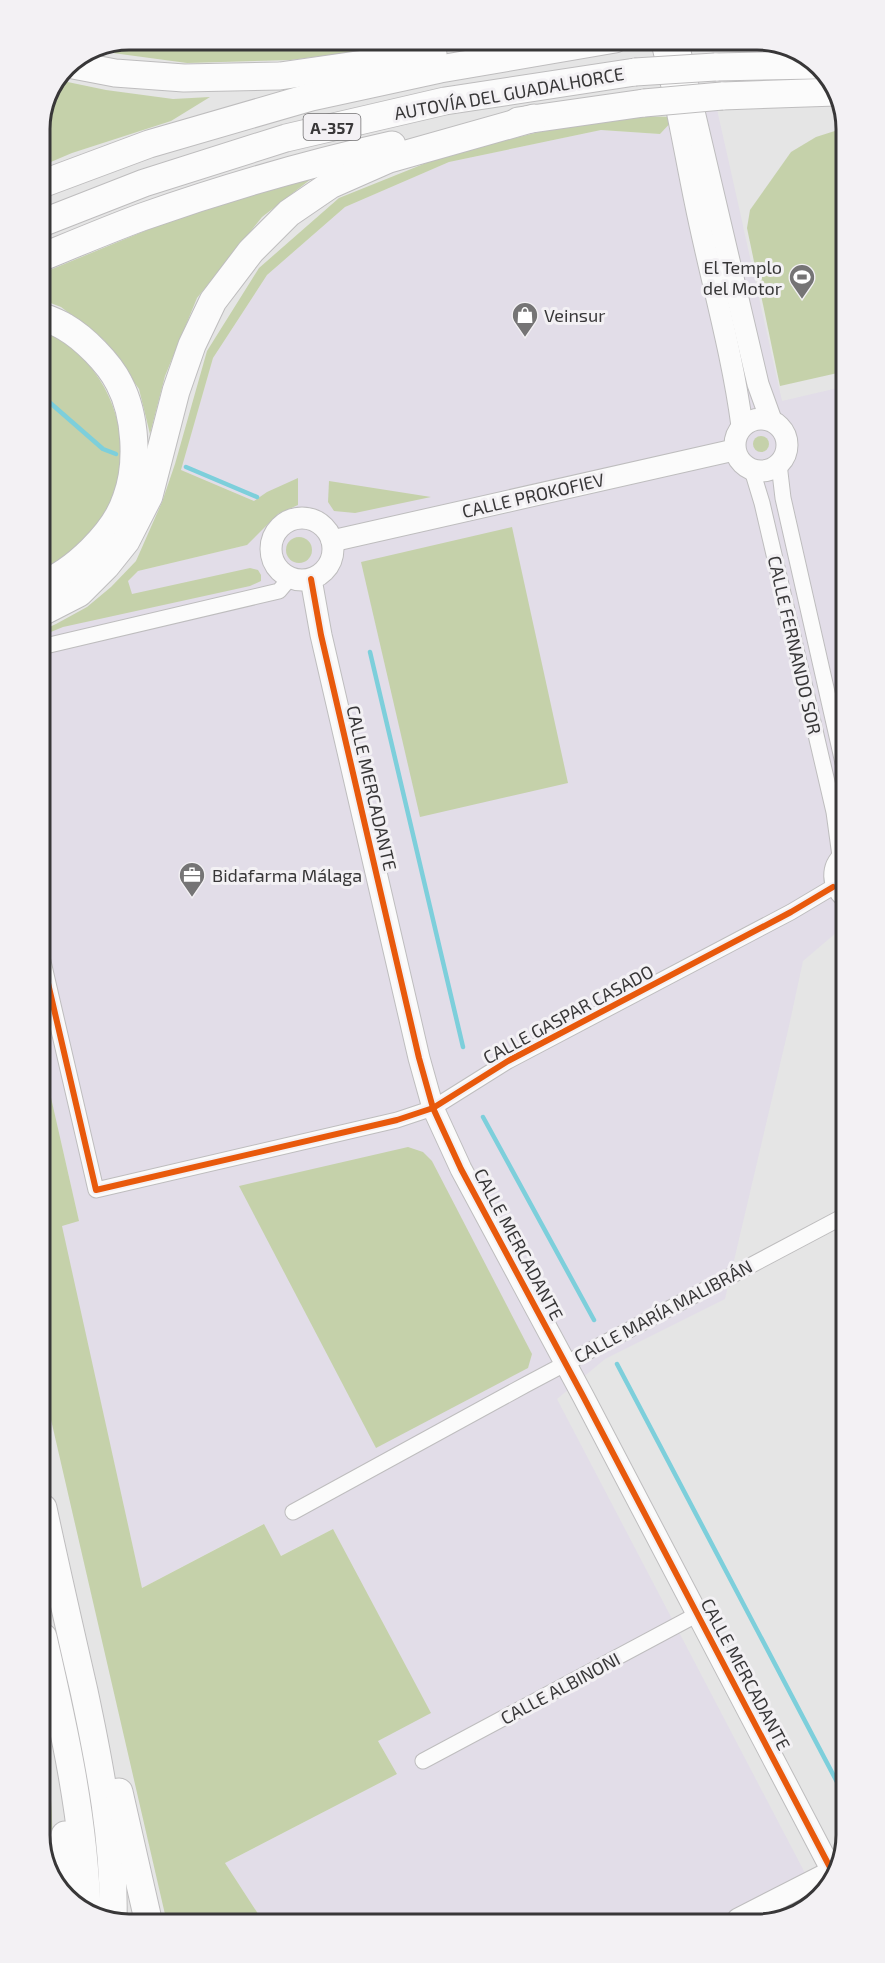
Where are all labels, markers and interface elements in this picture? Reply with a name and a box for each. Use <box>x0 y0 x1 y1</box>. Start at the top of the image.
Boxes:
street label: AUTOVÍA DEL GUADALHORCE <box>392 62 626 124</box>
road number: A-357 <box>304 114 360 140</box>
place label: El Templo del Motor <box>703 256 782 299</box>
sports icon: El Templo del Motor <box>787 262 817 300</box>
shop icon: Veinsur <box>510 300 540 338</box>
place label: Veinsur <box>544 304 606 326</box>
street label: CALLE PROKOFIEV <box>460 468 606 522</box>
street label: CALLE FERNANDO SOR <box>764 553 826 737</box>
street label: CALLE MERCADANTE <box>342 703 402 873</box>
office icon: Bidafarma Málaga <box>177 860 207 898</box>
place label: Bidafarma Málaga <box>212 864 362 886</box>
street label: CALLE GASPAR CASADO <box>479 960 657 1068</box>
street label: CALLE MERCADANTE <box>470 1164 568 1324</box>
street label: CALLE MARÍA MALIBRÁN <box>570 1255 756 1367</box>
street label: CALLE MERCADANTE <box>697 1594 795 1754</box>
street label: CALLE ALBINONI <box>497 1647 623 1729</box>

